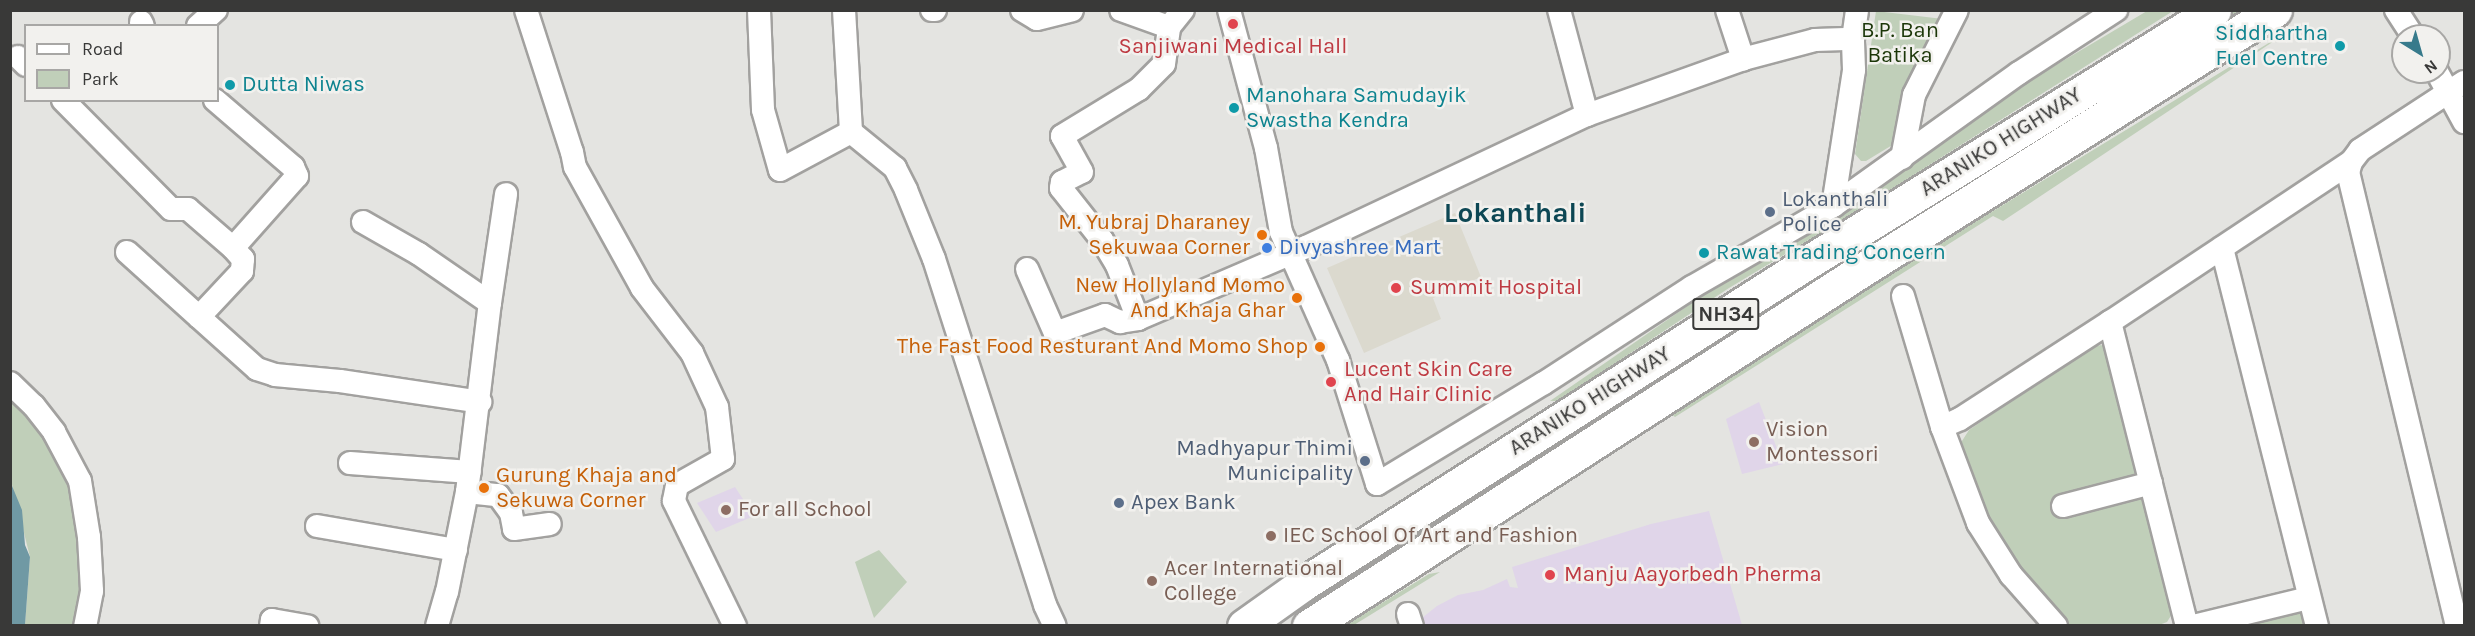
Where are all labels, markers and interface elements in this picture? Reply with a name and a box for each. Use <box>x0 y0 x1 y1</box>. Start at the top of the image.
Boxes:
marker: Sanjiwani Medical Hall <box>1226 17 1240 31</box>
park label: B.P. Ban Batika <box>1861 17 1939 68</box>
place label: Siddhartha Fuel Centre <box>2215 20 2328 72</box>
legend <box>24 24 219 102</box>
north arrow <box>2391 24 2451 84</box>
place label: Sanjiwani Medical Hall <box>1119 34 1347 60</box>
text: Road <box>82 38 123 60</box>
marker: Siddhartha Fuel Centre <box>2333 39 2347 53</box>
text: N <box>2421 56 2441 78</box>
text: Park <box>82 68 119 90</box>
place label: Dutta Niwas <box>242 72 365 98</box>
marker: Dutta Niwas <box>223 78 237 92</box>
place label: Manohara Samudayik Swastha Kendra <box>1246 82 1466 134</box>
street label: ARANIKO HIGHWAY <box>1915 82 2087 202</box>
marker: Manohara Samudayik Swastha Kendra <box>1227 101 1241 115</box>
place label: Lokanthali Police <box>1782 186 1888 237</box>
district label: Lokanthali <box>1444 196 1586 230</box>
marker: Lokanthali Police <box>1763 205 1777 219</box>
place label: M. Yubraj Dharaney Sekuwaa Corner <box>1058 209 1250 260</box>
marker: M. Yubraj Dharaney Sekuwaa Corner <box>1255 228 1269 242</box>
place label: Divyashree Mart <box>1279 235 1441 261</box>
place label: Rawat Trading Concern <box>1716 240 1946 266</box>
marker: Divyashree Mart <box>1260 241 1274 255</box>
marker: Rawat Trading Concern <box>1697 246 1711 260</box>
place label: New Hollyland Momo And Khaja Ghar <box>1075 272 1285 324</box>
place label: Summit Hospital <box>1410 275 1582 301</box>
marker: Summit Hospital <box>1387 279 1405 297</box>
marker: New Hollyland Momo And Khaja Ghar <box>1290 291 1304 305</box>
road number: NH34 <box>1692 296 1760 332</box>
place label: The Fast Food Resturant And Momo Shop <box>897 334 1308 360</box>
marker: The Fast Food Resturant And Momo Shop <box>1313 340 1327 354</box>
street label: ARANIKO HIGHWAY <box>1504 341 1676 461</box>
place label: Lucent Skin Care And Hair Clinic <box>1344 356 1513 408</box>
marker: Lucent Skin Care And Hair Clinic <box>1322 373 1340 391</box>
place label: Vision Montessori <box>1766 416 1879 468</box>
place label: Madhyapur Thimi Municipality <box>1176 435 1353 487</box>
marker: Vision Montessori <box>1747 435 1761 449</box>
marker: Madhyapur Thimi Municipality <box>1358 454 1372 468</box>
place label: Gurung Khaja and Sekuwa Corner <box>496 462 677 514</box>
marker: Gurung Khaja and Sekuwa Corner <box>477 481 491 495</box>
place label: Apex Bank <box>1131 490 1236 516</box>
marker: Apex Bank <box>1112 496 1126 510</box>
place label: For all School <box>738 497 872 523</box>
marker: For all School <box>719 503 733 517</box>
place label: IEC School Of Art and Fashion <box>1283 523 1578 549</box>
marker: IEC School Of Art and Fashion <box>1264 529 1278 543</box>
place label: Acer International College <box>1164 555 1343 606</box>
place label: Manju Aayorbedh Pherma <box>1564 562 1822 588</box>
marker: Manju Aayorbedh Pherma <box>1541 566 1559 584</box>
marker: Acer International College <box>1145 574 1159 588</box>

